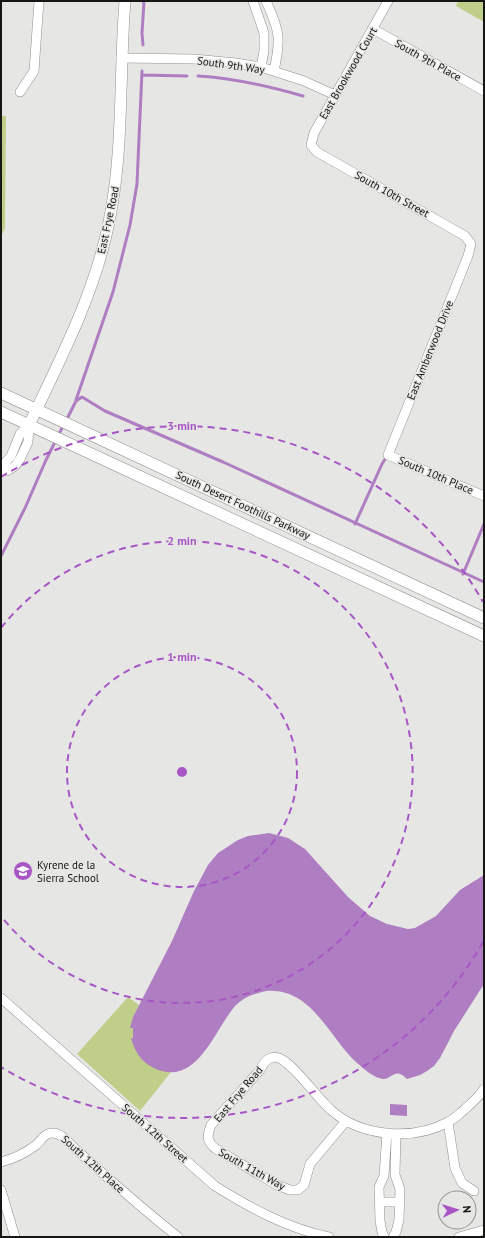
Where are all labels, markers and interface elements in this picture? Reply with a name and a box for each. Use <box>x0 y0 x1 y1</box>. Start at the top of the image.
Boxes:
street label: East Brookwood Court <box>316 24 380 122</box>
street label: South 9th Place <box>392 36 464 84</box>
street label: South 9th Way <box>196 53 267 77</box>
street label: South 10th Street <box>352 168 432 220</box>
street label: East Frye Road <box>94 185 122 255</box>
street label: East Amberwood Drive <box>404 298 457 402</box>
text: 3 min <box>167 418 197 433</box>
street label: South 10th Place <box>396 453 476 497</box>
street label: South Desert Foothills Parkway <box>173 468 313 543</box>
text: 2 min <box>167 533 197 548</box>
text: 1 min <box>167 649 197 664</box>
centre of rings <box>175 765 189 779</box>
place label: Kyrene de la Sierra School <box>37 858 100 885</box>
school or university icon: Kyrene de la Sierra School <box>12 860 34 882</box>
street label: East Frye Road <box>210 1063 266 1125</box>
street label: South 12th Street <box>119 1100 191 1166</box>
street label: South 12th Place <box>59 1132 128 1196</box>
street label: South 11th Way <box>216 1145 289 1193</box>
north arrow <box>437 1190 477 1230</box>
text: N <box>460 1205 474 1213</box>

